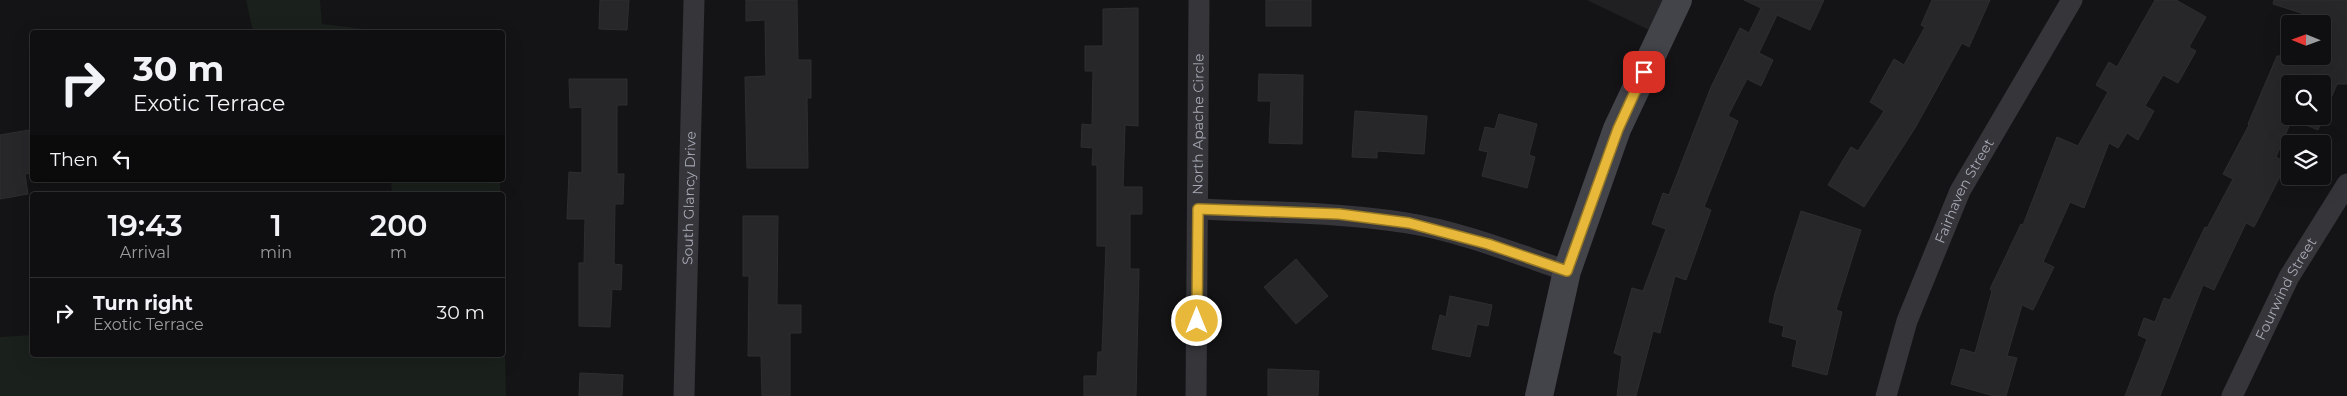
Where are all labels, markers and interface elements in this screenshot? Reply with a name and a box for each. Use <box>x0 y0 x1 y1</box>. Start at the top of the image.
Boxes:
north arrow <box>2281 15 2331 65</box>
map controls <box>2281 15 2331 185</box>
text: 30 m <box>133 47 224 90</box>
icon: right <box>50 50 115 115</box>
pin <box>1623 51 1665 93</box>
street label: North Apache Circle <box>1189 53 1208 195</box>
icon: arrive <box>1630 58 1658 86</box>
button: search <box>2281 75 2331 125</box>
text: Exotic Terrace <box>133 90 285 117</box>
street label: South Glancy Drive <box>678 131 700 265</box>
street label: Fairhaven Street <box>1931 135 1998 246</box>
button: layers <box>2281 135 2331 185</box>
icon: left <box>108 145 136 173</box>
text: Then <box>50 148 98 171</box>
text: 19:43 <box>107 207 183 244</box>
text: 1 <box>270 207 282 244</box>
text: 200 <box>370 207 428 244</box>
street label: Fourwind Street <box>2251 234 2321 343</box>
text: Arrival <box>120 243 170 262</box>
text: min <box>260 243 292 262</box>
text: m <box>390 243 407 262</box>
text: Turn right <box>93 292 193 315</box>
position arrow <box>1170 294 1222 346</box>
icon: right <box>50 299 78 327</box>
text: 30 m <box>437 301 485 324</box>
text: Exotic Terrace <box>93 315 204 334</box>

